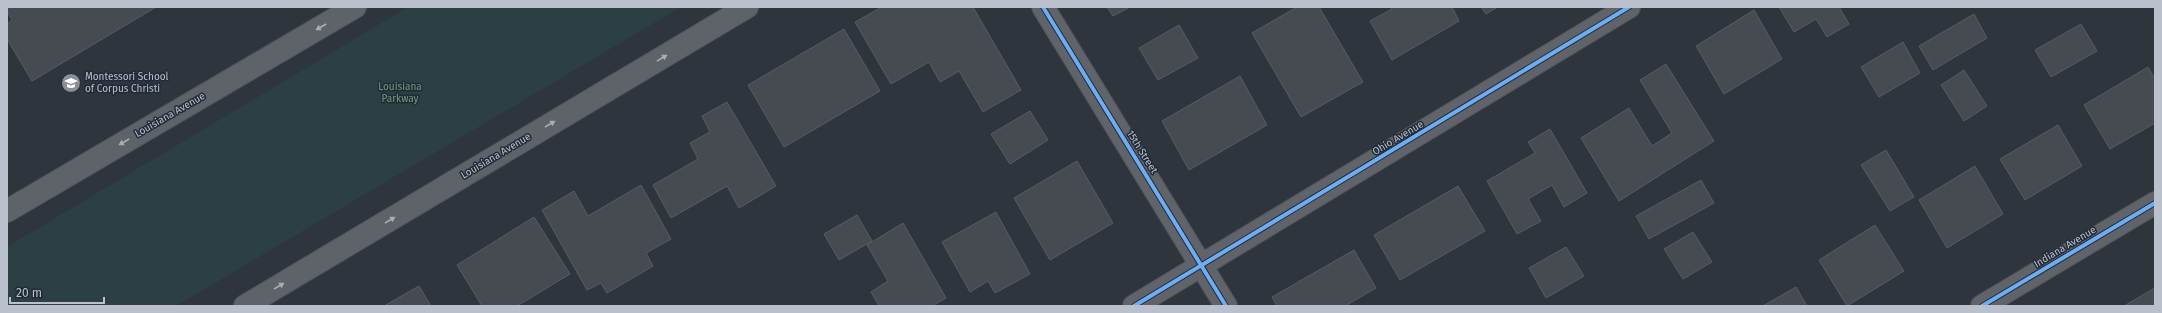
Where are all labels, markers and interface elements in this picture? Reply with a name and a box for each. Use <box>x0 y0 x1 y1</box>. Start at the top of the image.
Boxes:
one-way arrow <box>315 23 327 30</box>
one-way arrow <box>657 54 667 62</box>
place label: Montessori School of Corpus Christi <box>85 71 169 95</box>
school or university icon: Montessori School of Corpus Christi <box>60 72 82 94</box>
park label: Louisiana Parkway <box>378 81 422 105</box>
street label: Louisiana Avenue <box>133 90 207 140</box>
street label: Ohio Avenue <box>1370 118 1426 158</box>
one-way arrow <box>544 121 556 128</box>
street label: 15th Street <box>1124 128 1160 176</box>
street label: Louisiana Avenue <box>459 130 533 182</box>
one-way arrow <box>118 139 130 146</box>
one-way arrow <box>384 216 396 223</box>
street label: Indiana Avenue <box>2032 224 2098 270</box>
scale bar <box>10 279 104 305</box>
one-way arrow <box>274 282 284 290</box>
text: 20 m <box>16 286 42 300</box>

